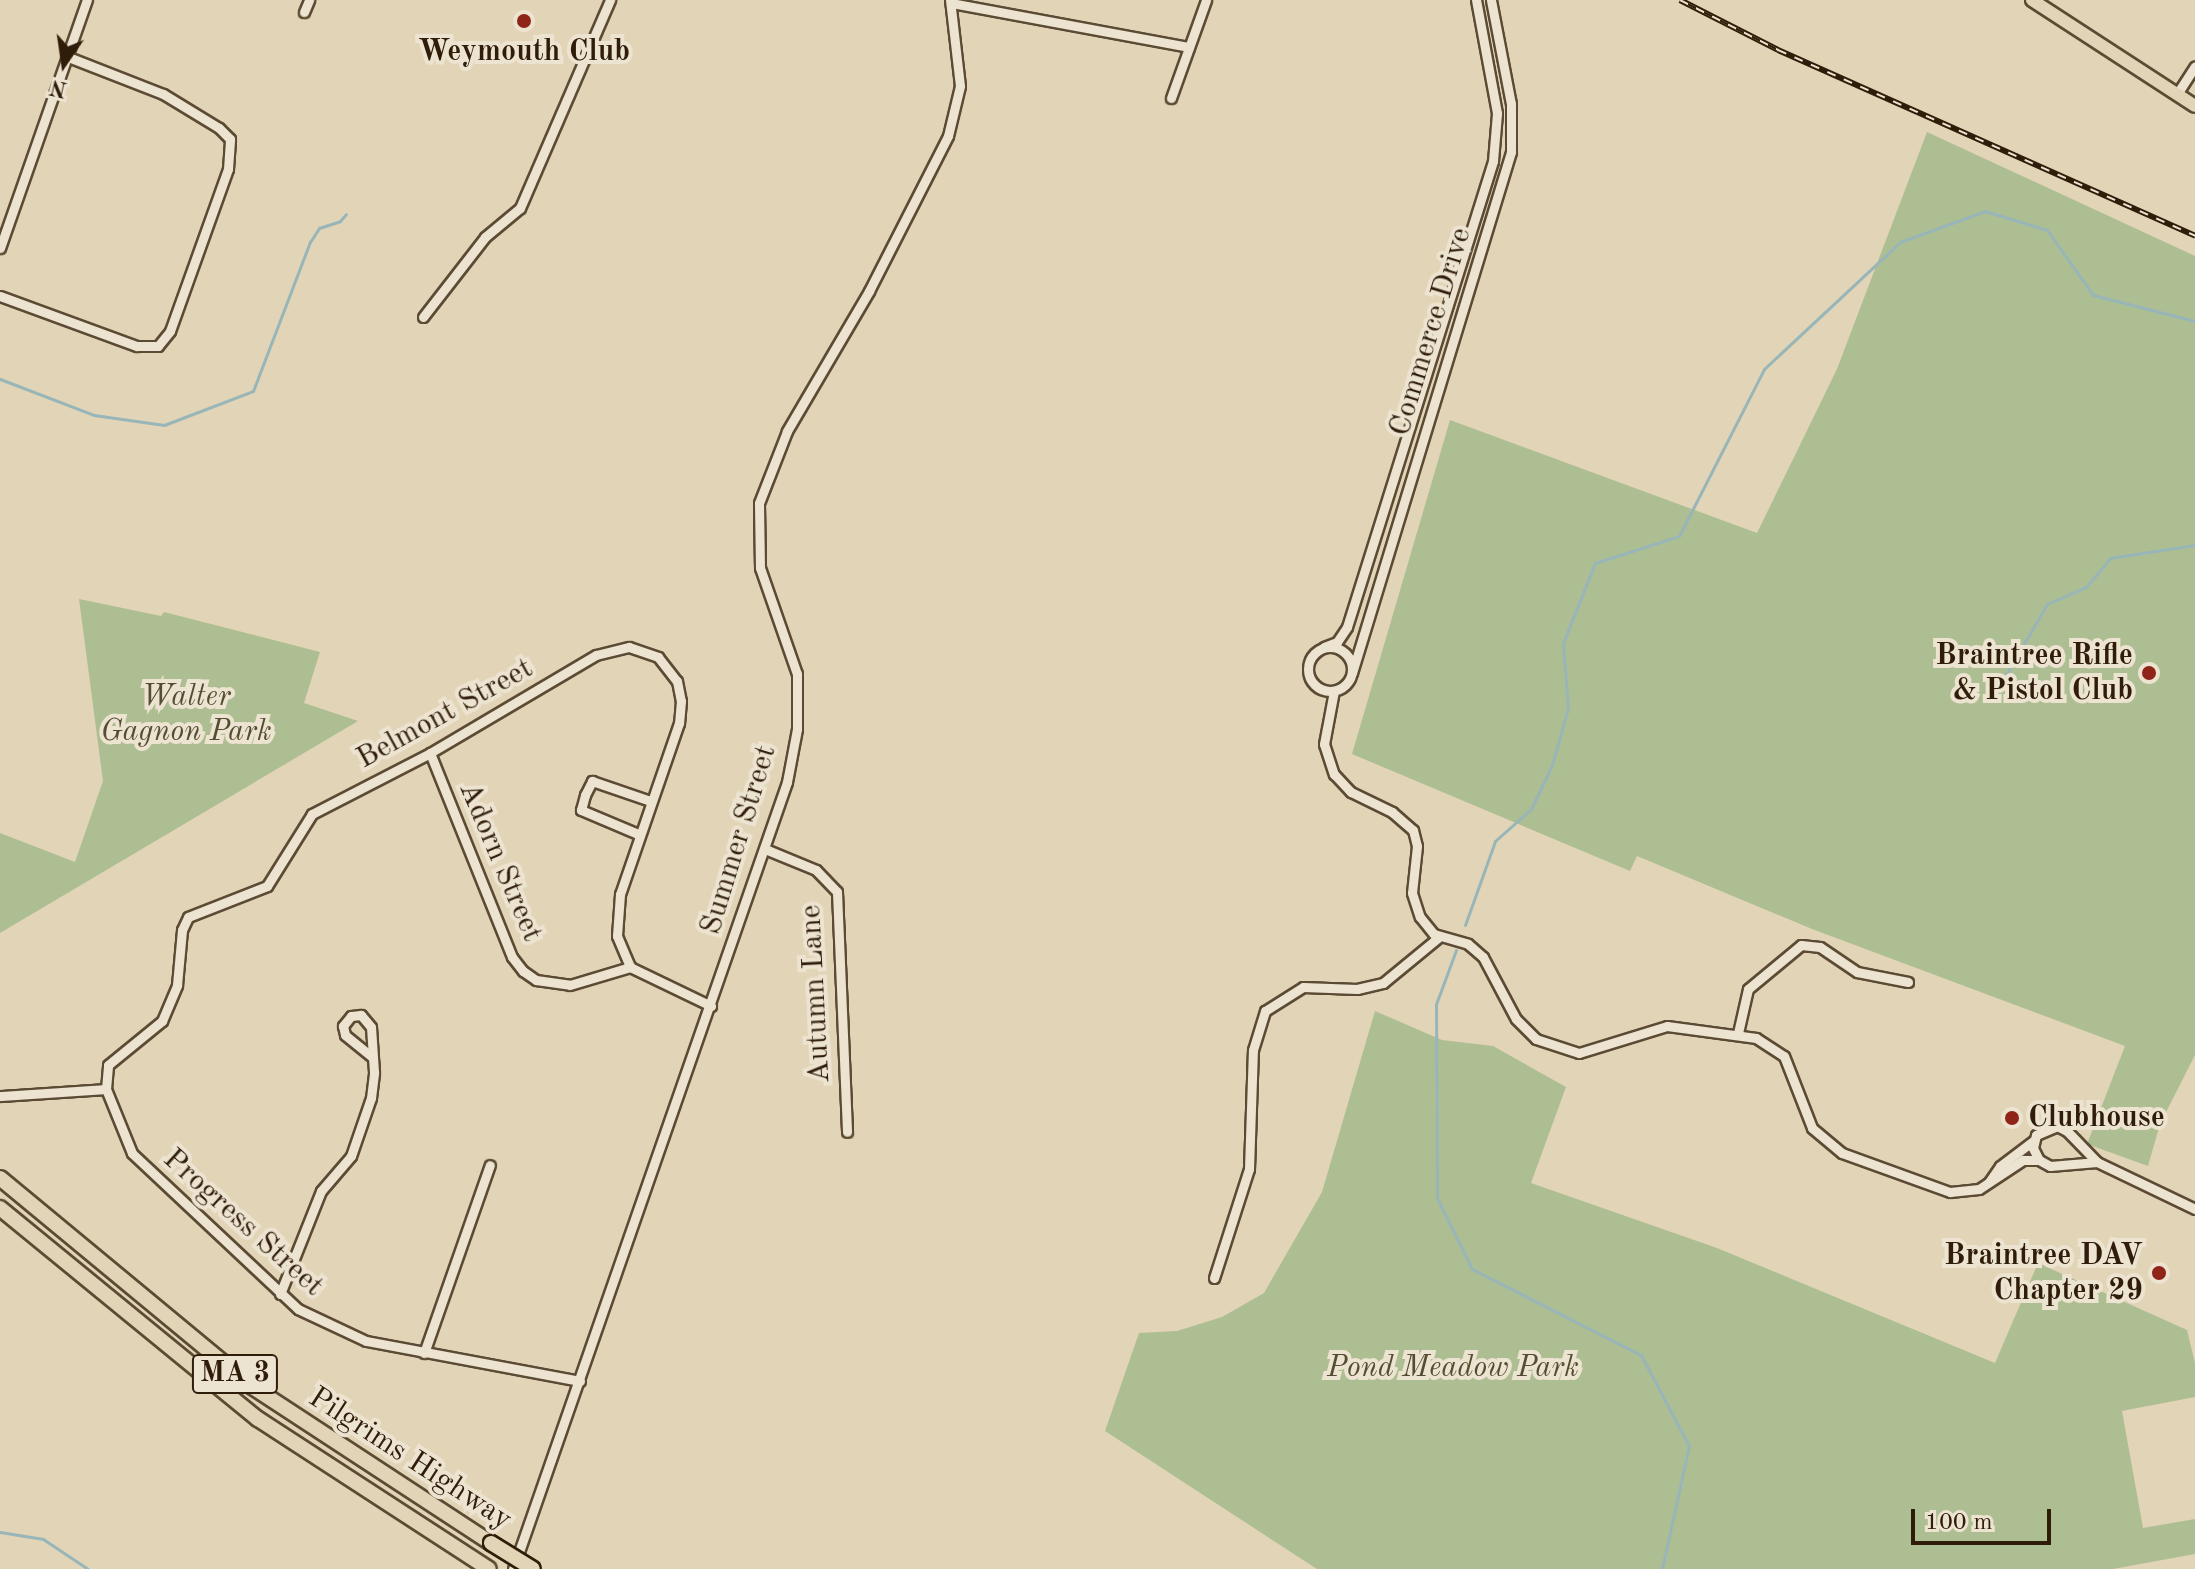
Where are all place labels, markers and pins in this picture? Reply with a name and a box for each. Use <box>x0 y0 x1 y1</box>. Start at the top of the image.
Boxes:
marker: Weymouth Club <box>515 12 533 30</box>
place label: Weymouth Club <box>418 34 630 70</box>
place label: Braintree Rifle & Pistol Club <box>1935 638 2133 708</box>
marker: Braintree Rifle & Pistol Club <box>2140 664 2158 682</box>
place label: Clubhouse <box>2028 1100 2165 1136</box>
marker: Clubhouse <box>2003 1109 2021 1127</box>
place label: Braintree DAV Chapter 29 <box>1944 1238 2143 1308</box>
marker: Braintree DAV Chapter 29 <box>2150 1264 2168 1282</box>

